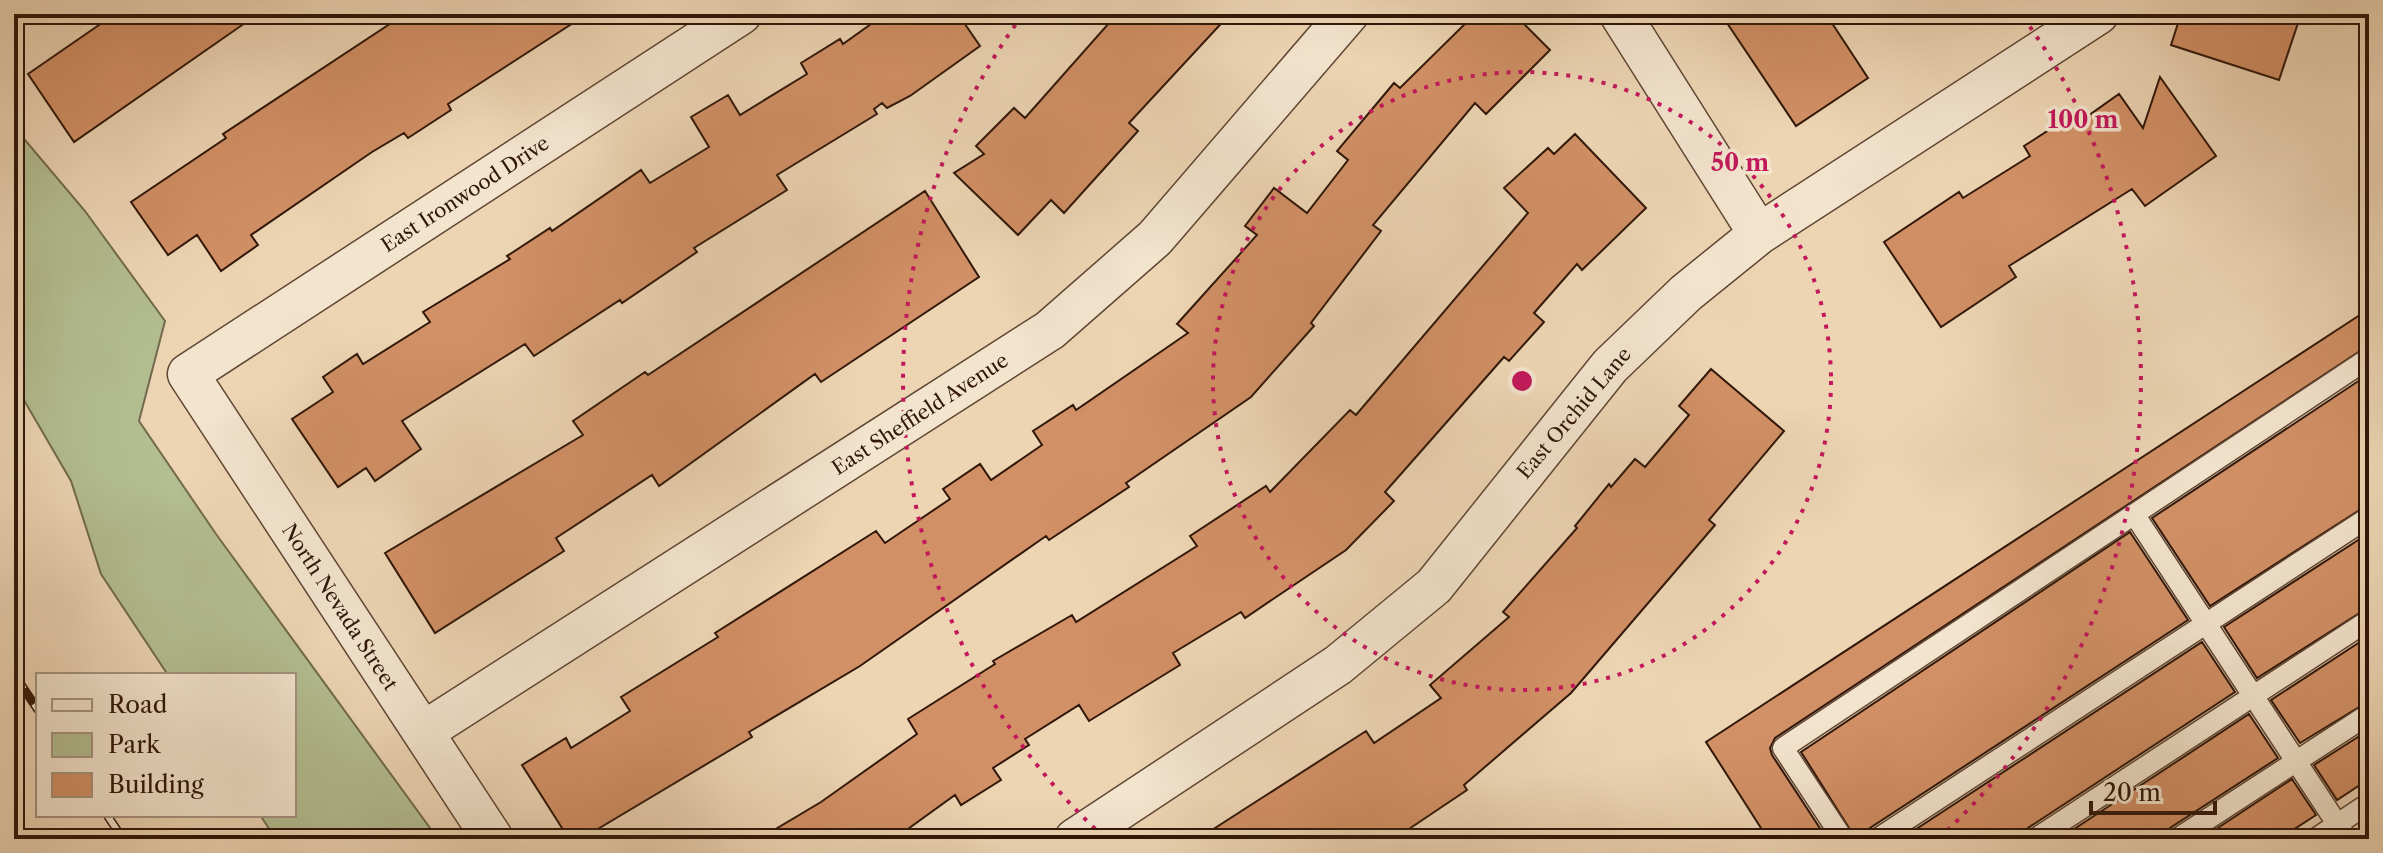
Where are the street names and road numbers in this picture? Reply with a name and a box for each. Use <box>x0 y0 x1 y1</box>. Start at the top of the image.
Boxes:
street label: East Ironwood Drive <box>377 131 553 257</box>
street label: East Orchid Lane <box>1512 342 1636 484</box>
street label: East Sheffield Avenue <box>827 348 1013 480</box>
street label: North Nevada Street <box>277 519 403 695</box>

